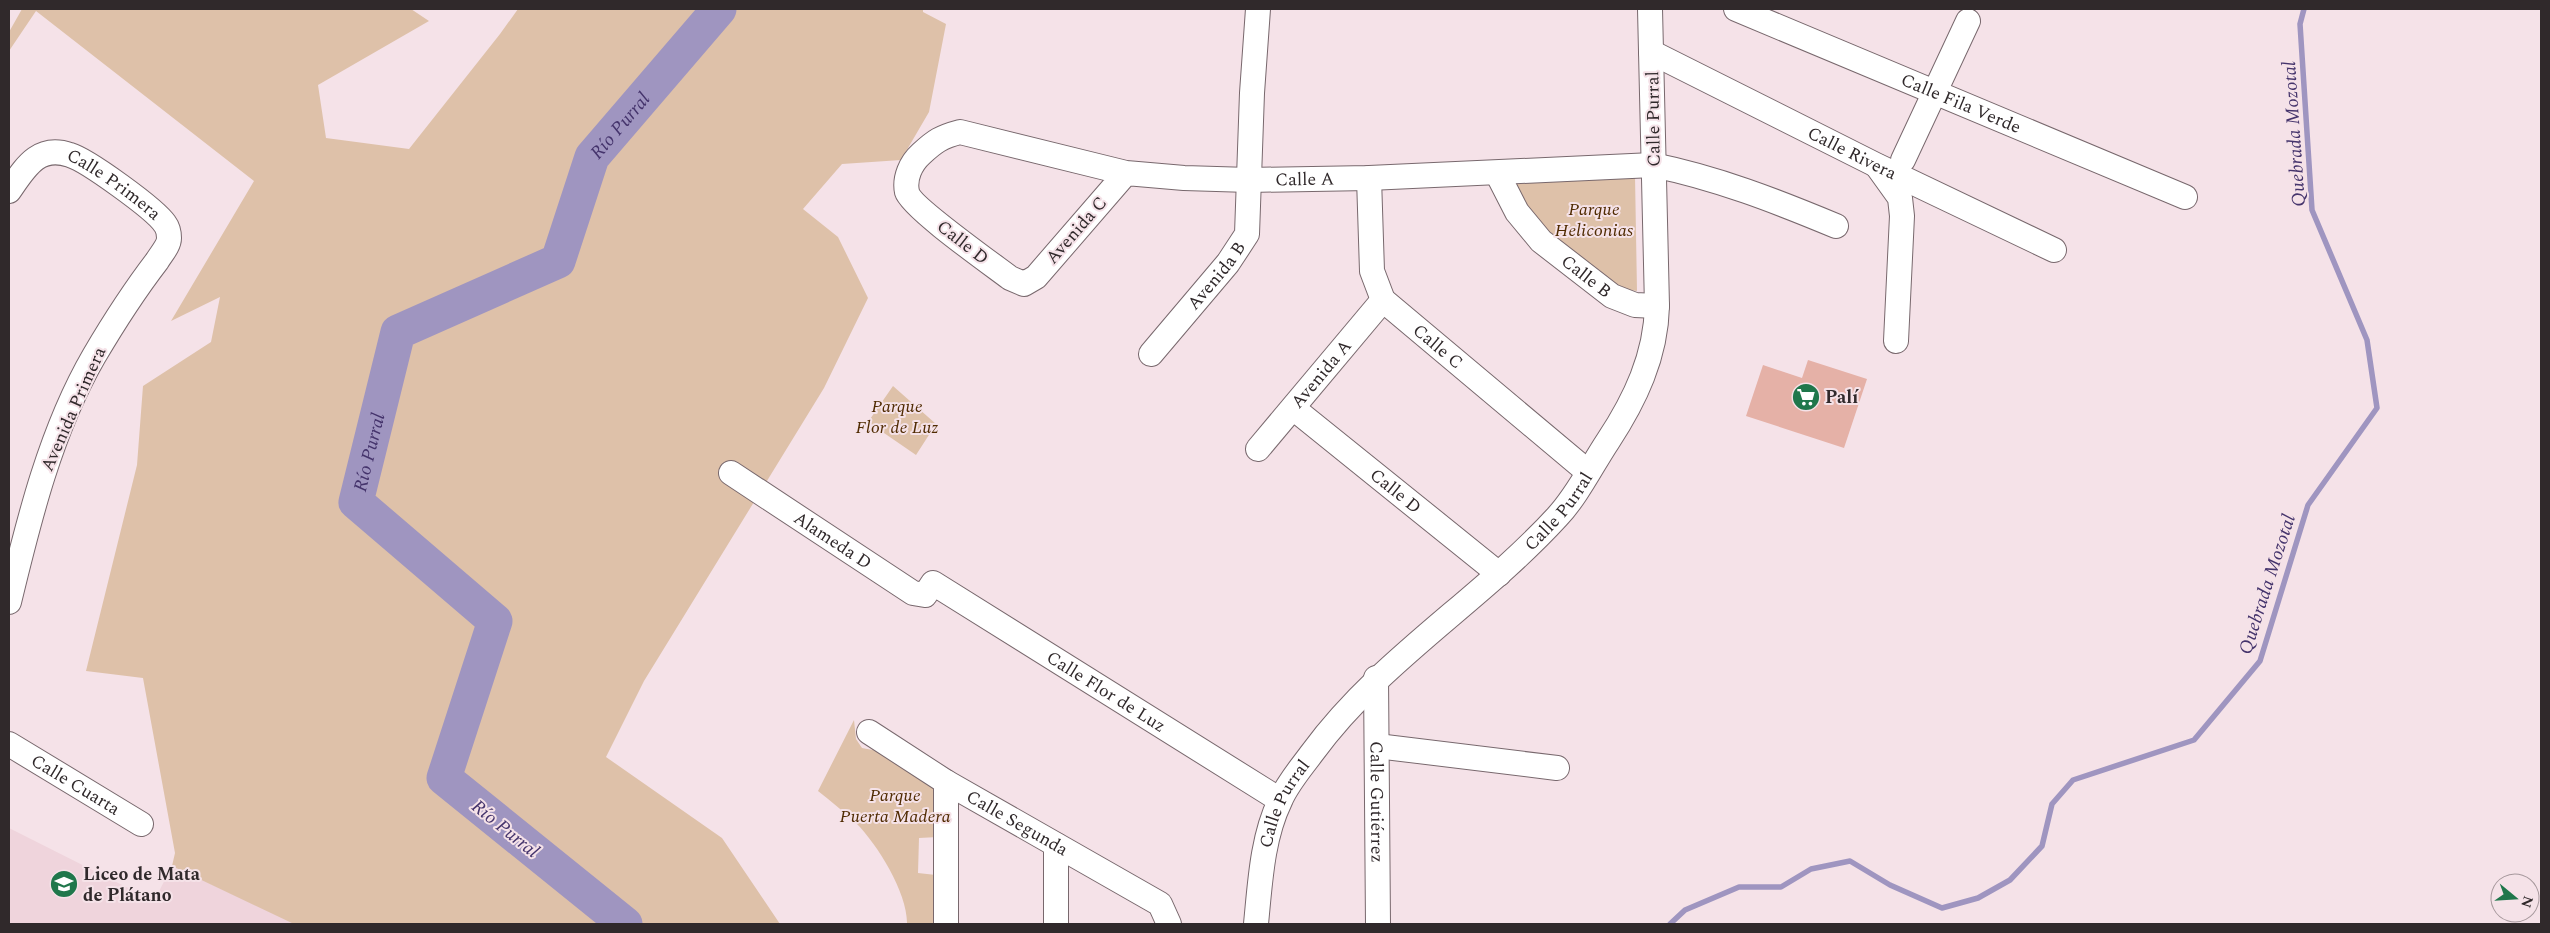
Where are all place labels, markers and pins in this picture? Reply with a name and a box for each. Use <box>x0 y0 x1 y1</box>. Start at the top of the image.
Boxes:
supermarket icon: Palí <box>1791 382 1821 412</box>
place label: Palí <box>1825 384 1859 411</box>
place label: Liceo de Mata de Plátano <box>83 861 201 909</box>
school or university icon: Liceo de Mata de Plátano <box>49 869 79 899</box>

